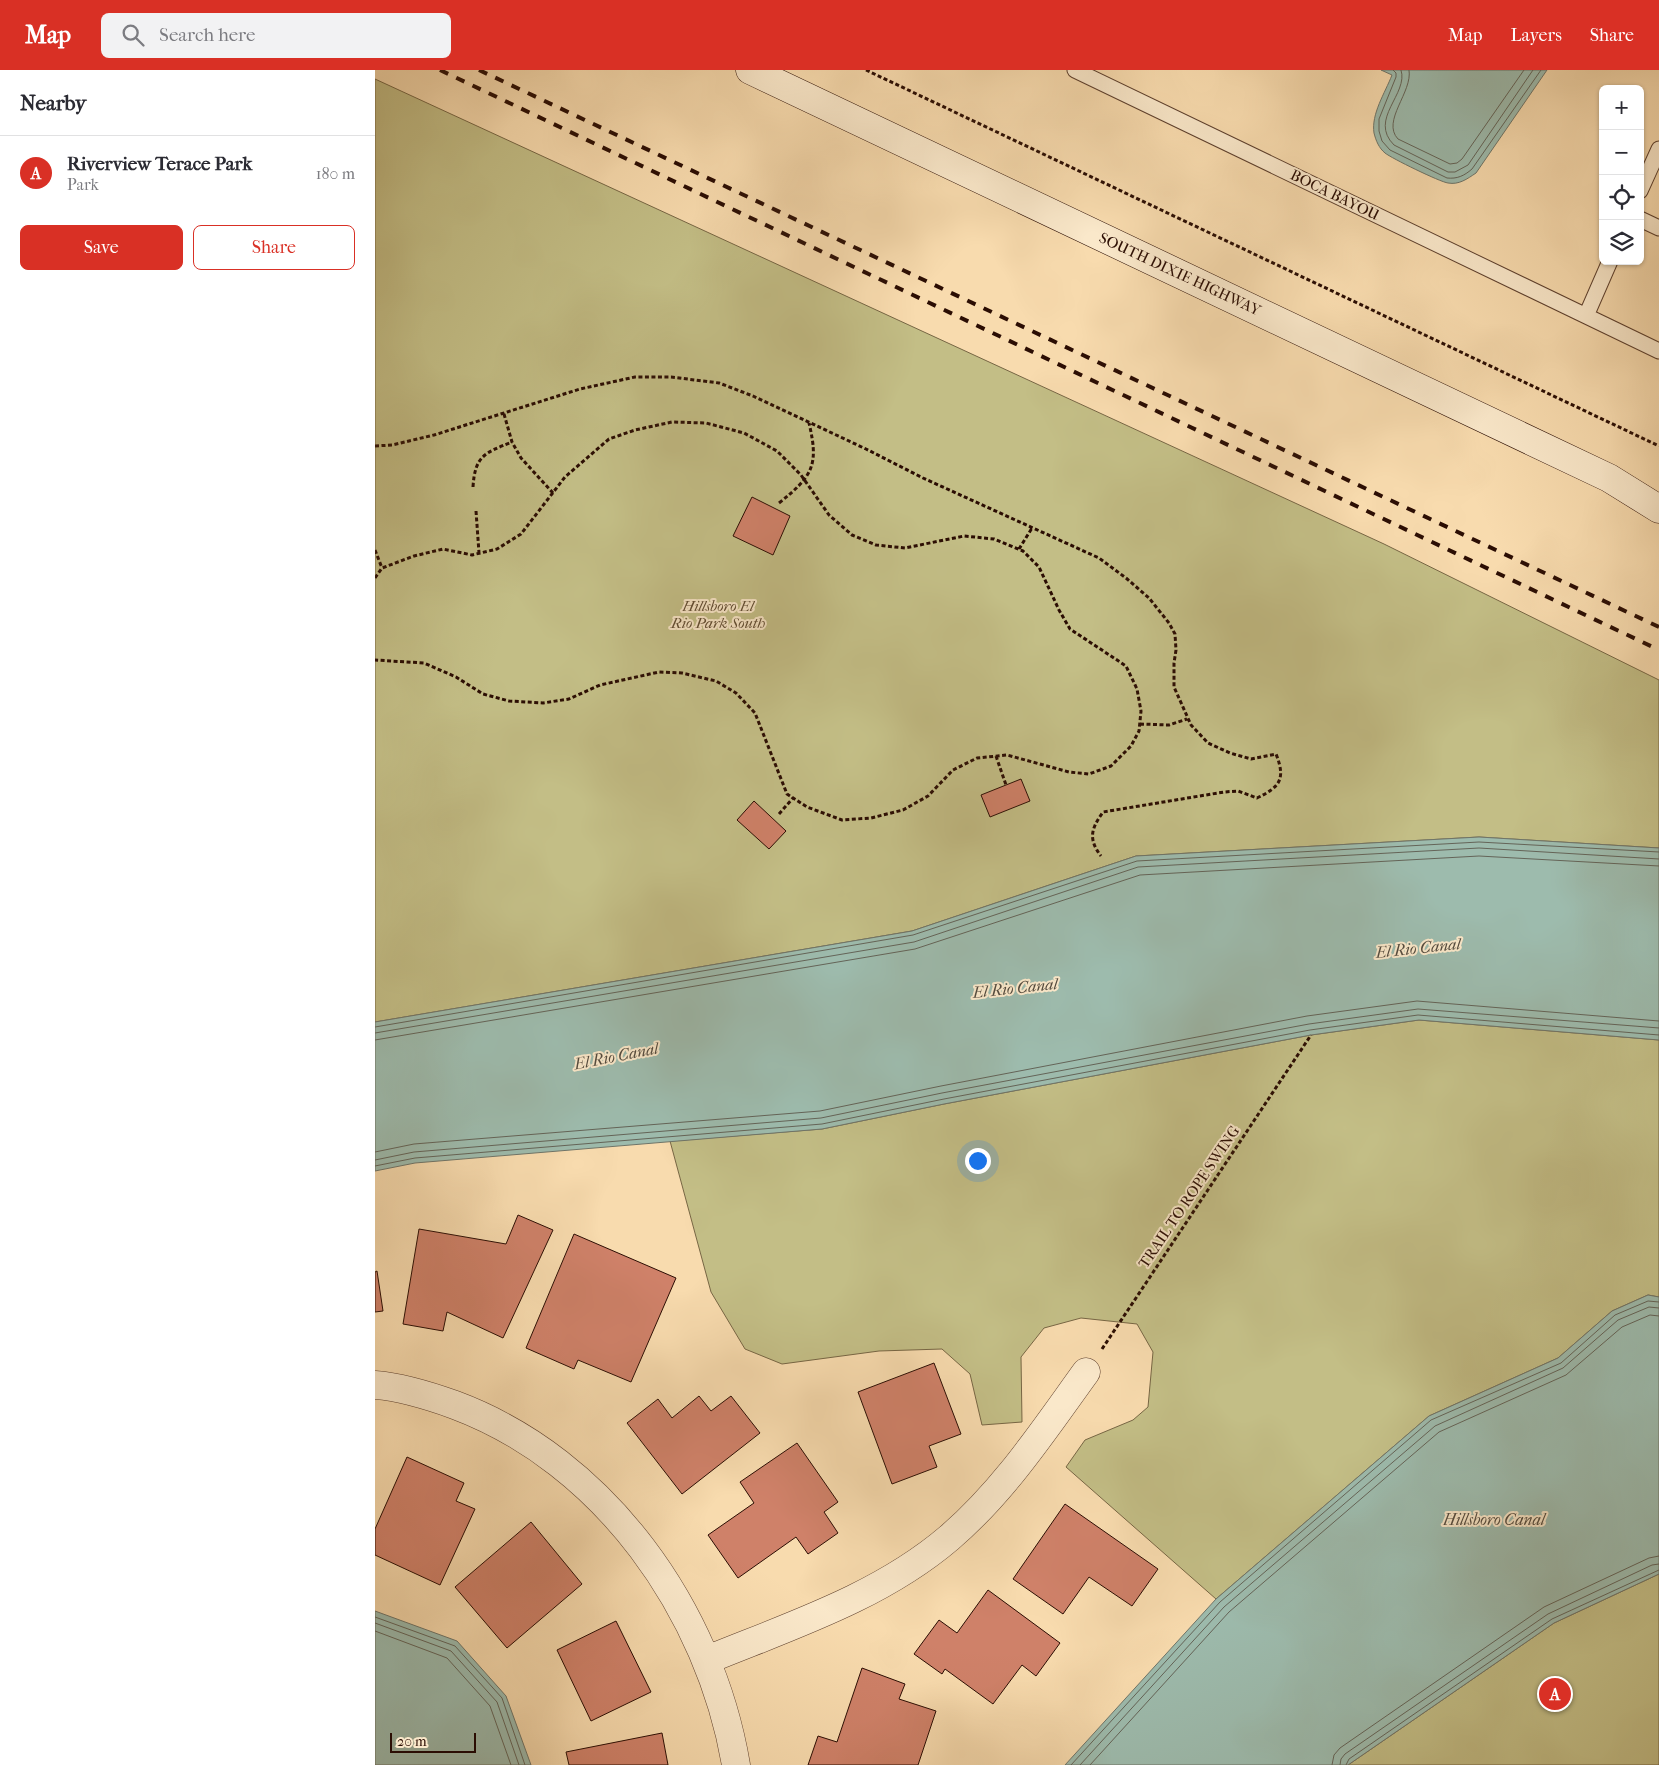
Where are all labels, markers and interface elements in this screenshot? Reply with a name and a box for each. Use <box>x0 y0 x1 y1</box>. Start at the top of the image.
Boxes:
search box <box>101 13 451 58</box>
text: Map <box>25 21 71 49</box>
icon: search <box>119 21 147 49</box>
text: Search here <box>159 24 255 46</box>
text: Map <box>1448 25 1482 46</box>
text: Layers <box>1510 25 1562 46</box>
text: Share <box>1590 25 1634 46</box>
map controls <box>1599 85 1644 265</box>
button: + <box>1599 85 1644 130</box>
text: Nearby <box>20 91 86 115</box>
button: − <box>1599 130 1644 175</box>
text: Riverview Terace Park <box>67 153 252 175</box>
text: A <box>31 164 41 183</box>
text: 180 m <box>316 164 355 183</box>
street label: BOCA BAYOU <box>1288 166 1383 224</box>
text: Park <box>67 175 99 194</box>
button: locate <box>1599 175 1644 220</box>
button: layers <box>1599 220 1644 265</box>
button: Save <box>20 225 183 270</box>
button: Share <box>193 225 355 270</box>
street label: SOUTH DIXIE HIGHWAY <box>1096 229 1264 320</box>
park label: Hillsboro El Rio Park South <box>670 597 765 632</box>
water label: El Rio Canal <box>1374 934 1463 962</box>
water label: El Rio Canal <box>971 974 1060 1002</box>
water label: El Rio Canal <box>572 1038 662 1074</box>
street label: TRAIL TO ROPE SWING <box>1135 1122 1244 1272</box>
your location <box>965 1148 991 1174</box>
water label: Hillsboro Canal <box>1442 1510 1547 1529</box>
pin: A <box>1539 1675 1571 1713</box>
scale bar <box>390 1730 476 1753</box>
text: 20 m <box>397 1733 427 1750</box>

